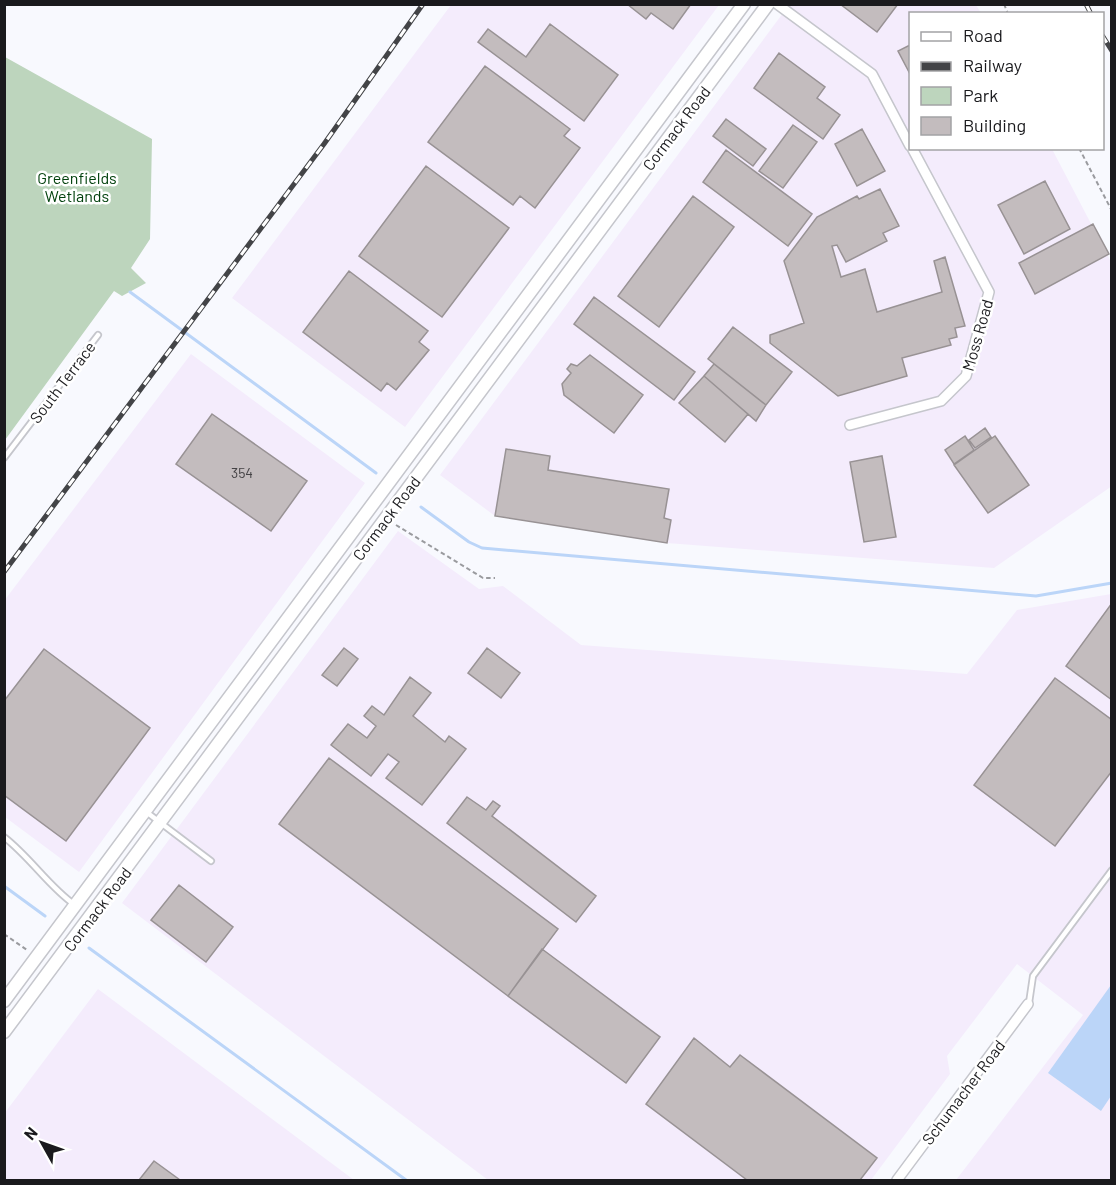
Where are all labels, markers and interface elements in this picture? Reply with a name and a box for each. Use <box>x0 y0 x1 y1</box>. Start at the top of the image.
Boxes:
legend <box>909 12 1104 150</box>
text: Road <box>963 24 1003 46</box>
text: Railway <box>963 54 1022 76</box>
street label: Cormack Road <box>638 82 714 174</box>
text: Park <box>963 84 998 106</box>
text: Building <box>963 114 1026 136</box>
park label: Greenfields Wetlands <box>37 168 117 205</box>
street label: Moss Road <box>958 297 996 373</box>
street label: South Terrace <box>25 337 99 427</box>
house number: 354 <box>231 464 253 481</box>
street label: Cormack Road <box>348 472 424 564</box>
street label: Cormack Road <box>59 863 135 955</box>
street label: Schumacher Road <box>917 1036 1009 1148</box>
north arrow <box>12 1113 72 1173</box>
text: N <box>19 1123 41 1143</box>

